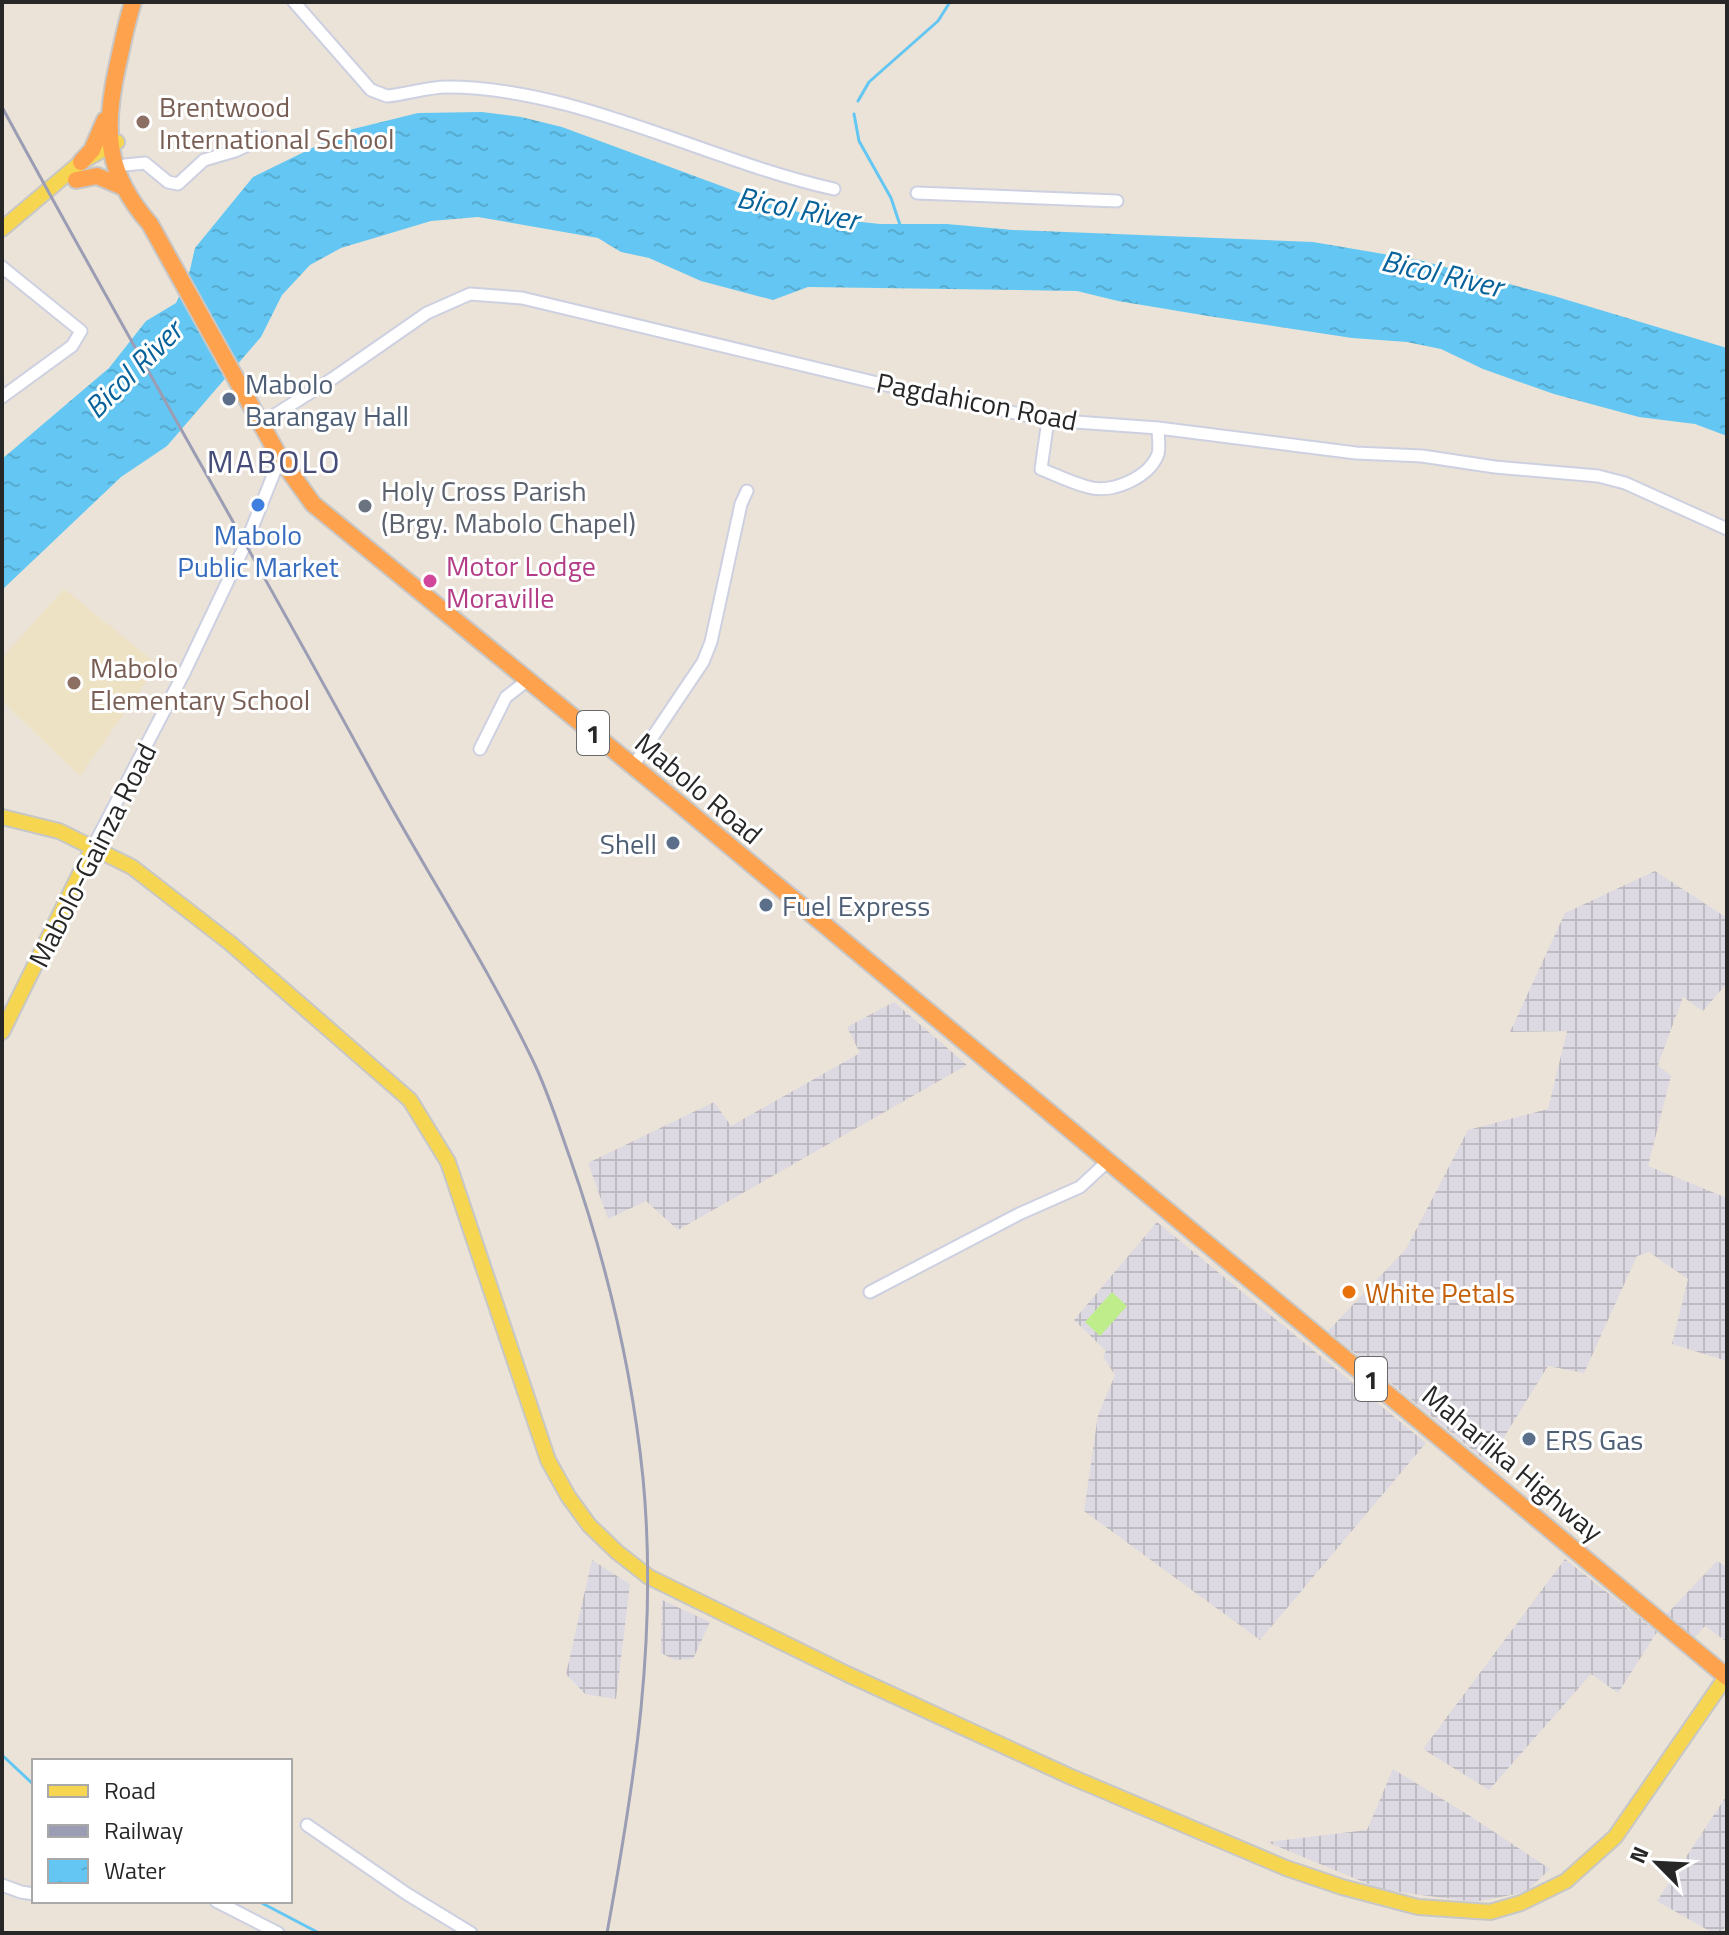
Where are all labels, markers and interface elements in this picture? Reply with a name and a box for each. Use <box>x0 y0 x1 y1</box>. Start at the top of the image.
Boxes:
place label: Brentwood International School <box>159 85 394 160</box>
marker: Brentwood International School <box>134 113 152 131</box>
water label: Bicol River <box>733 174 866 243</box>
water label: Bicol River <box>1377 237 1510 310</box>
water label: Bicol River <box>73 307 195 429</box>
street label: Pagdahicon Road <box>873 360 1081 442</box>
place label: Mabolo Barangay Hall <box>245 362 409 437</box>
marker: Mabolo Barangay Hall <box>220 390 238 408</box>
district label: MABOLO <box>207 437 341 485</box>
place label: Holy Cross Parish (Brgy. Mabolo Chapel) <box>381 469 636 544</box>
marker: Mabolo Public Market <box>249 496 267 514</box>
marker: Holy Cross Parish (Brgy. Mabolo Chapel) <box>356 497 374 515</box>
place label: Mabolo Public Market <box>177 513 339 588</box>
place label: Motor Lodge Moraville <box>446 544 596 619</box>
marker: Motor Lodge Moraville <box>421 572 439 590</box>
place label: Mabolo Elementary School <box>90 646 310 721</box>
marker: Mabolo Elementary School <box>65 674 83 692</box>
road number: 1 <box>577 711 609 755</box>
street label: Mabolo Road <box>626 722 772 854</box>
street label: Mabolo-Gainza Road <box>17 735 167 975</box>
place label: Shell <box>600 822 657 865</box>
marker: Shell <box>664 834 682 852</box>
place label: Fuel Express <box>782 884 930 927</box>
marker: Fuel Express <box>757 896 775 914</box>
place label: White Petals <box>1365 1271 1515 1314</box>
marker: White Petals <box>1340 1283 1358 1301</box>
road number: 1 <box>1355 1357 1387 1401</box>
street label: Maharlika Highway <box>1413 1374 1613 1552</box>
place label: ERS Gas <box>1545 1418 1643 1461</box>
marker: ERS Gas <box>1520 1430 1538 1448</box>
legend <box>32 1759 292 1903</box>
text: Road <box>104 1772 156 1808</box>
text: Railway <box>104 1812 184 1848</box>
north arrow <box>1617 1823 1697 1903</box>
text: N <box>1620 1841 1657 1869</box>
text: Water <box>104 1852 166 1888</box>

